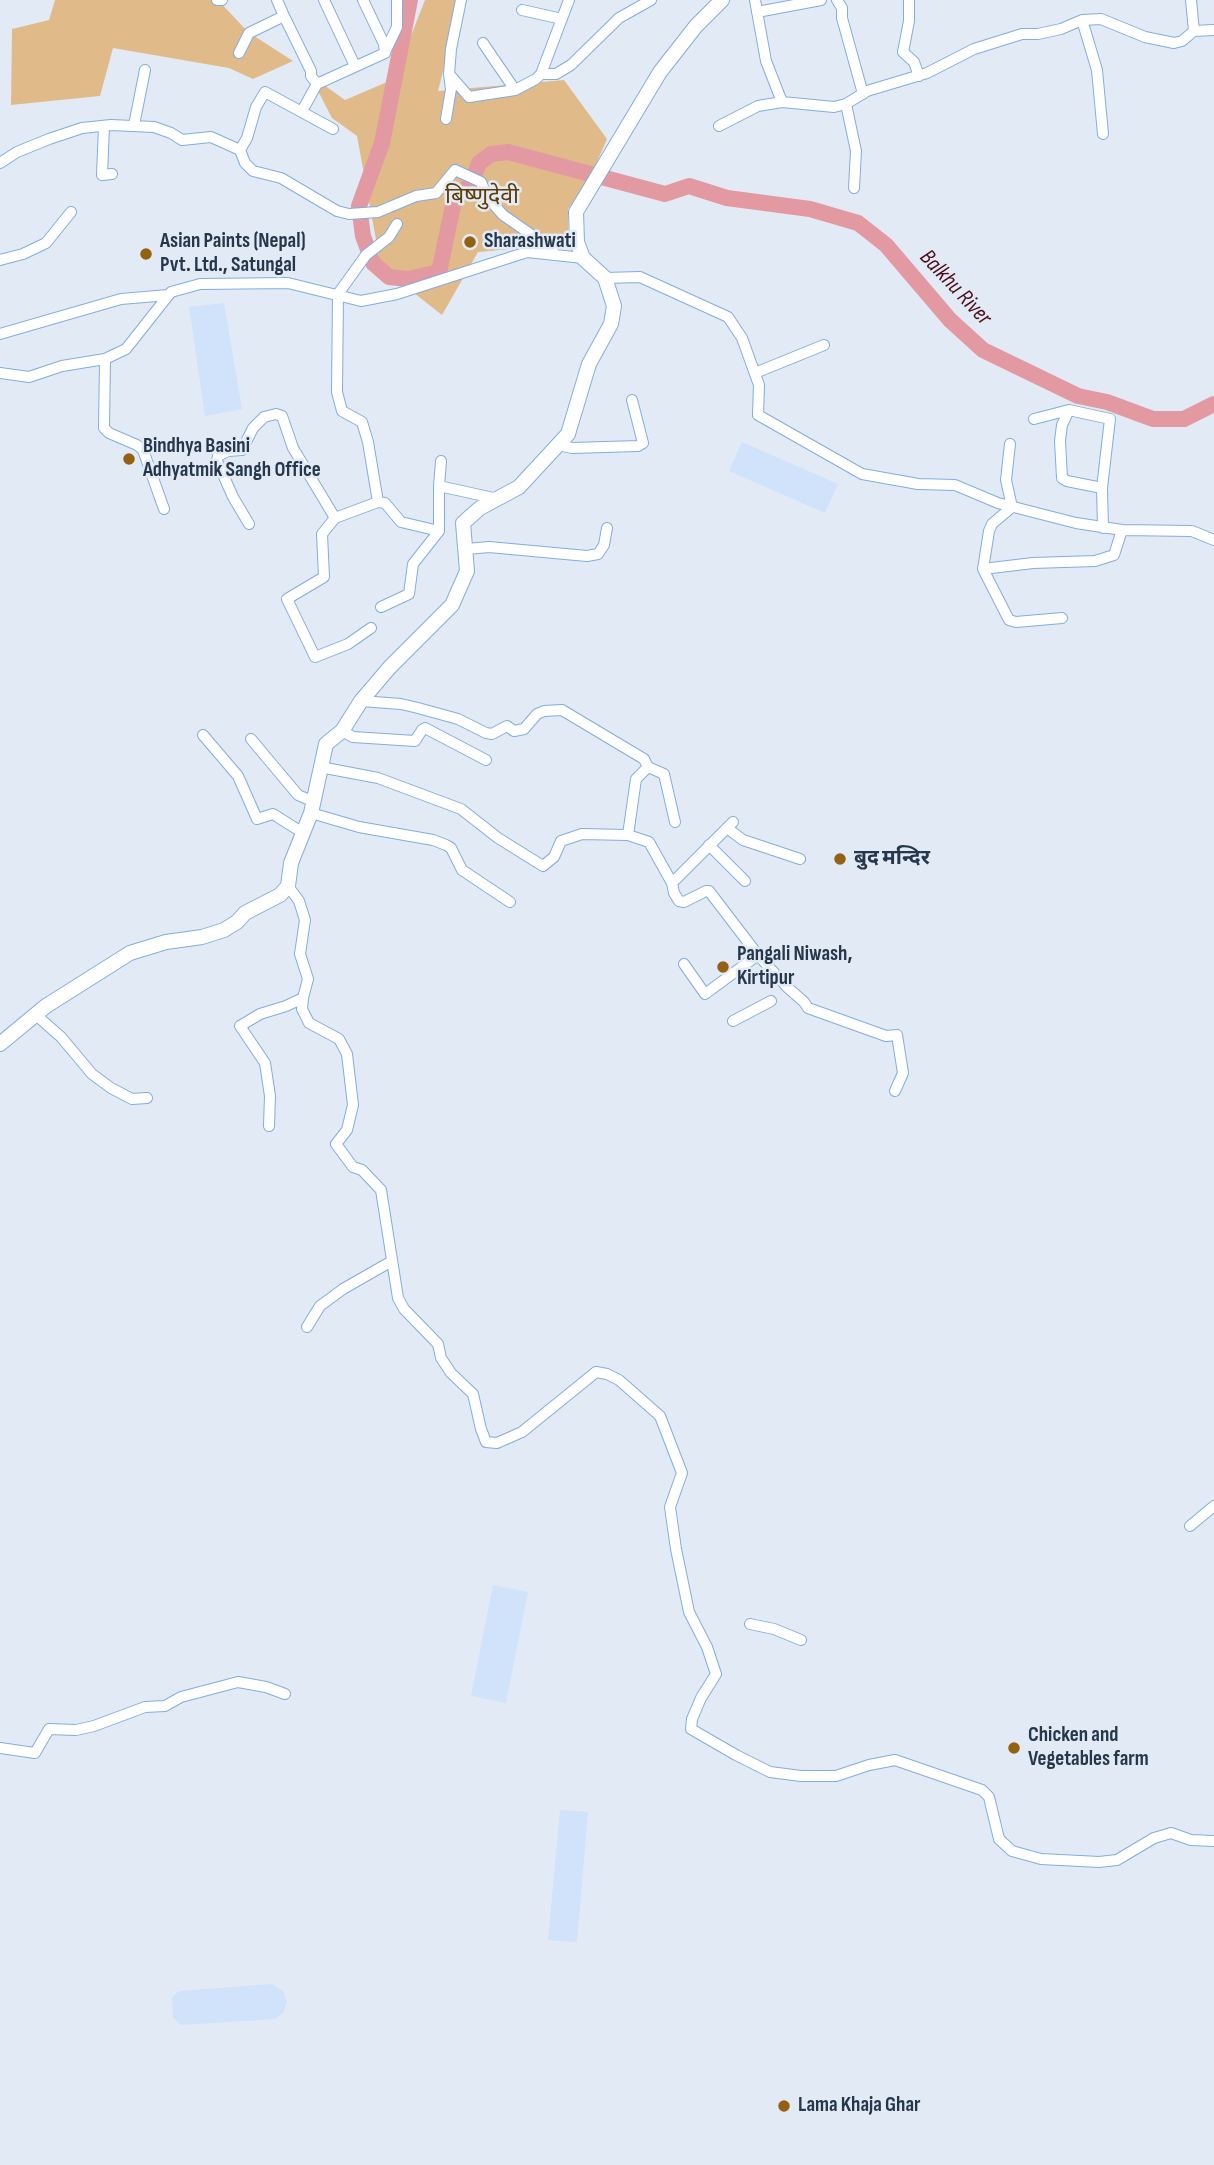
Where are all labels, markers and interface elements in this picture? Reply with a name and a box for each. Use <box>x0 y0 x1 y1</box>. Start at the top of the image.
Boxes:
district label: बिष्णुदेवी <box>445 183 519 211</box>
place label: Asian Paints (Nepal) Pvt. Ltd., Satungal <box>160 229 306 279</box>
place label: Sharashwati <box>484 229 576 255</box>
marker: Sharashwati <box>462 234 478 250</box>
water label: Balkhu River <box>913 244 997 332</box>
marker: Asian Paints (Nepal) Pvt. Ltd., Satungal <box>138 246 154 262</box>
place label: Bindhya Basini Adhyatmik Sangh Office <box>143 434 321 484</box>
marker: Bindhya Basini Adhyatmik Sangh Office <box>121 451 137 467</box>
place label: बुद मन्दिर <box>854 846 930 872</box>
marker: बुद मन्दिर <box>832 851 848 867</box>
place label: Pangali Niwash, Kirtipur <box>737 942 852 992</box>
marker: Pangali Niwash, Kirtipur <box>715 959 731 975</box>
place label: Chicken and Vegetables farm <box>1028 1723 1149 1773</box>
marker: Chicken and Vegetables farm <box>1006 1740 1022 1756</box>
place label: Lama Khaja Ghar <box>798 2093 921 2119</box>
marker: Lama Khaja Ghar <box>776 2098 792 2114</box>

